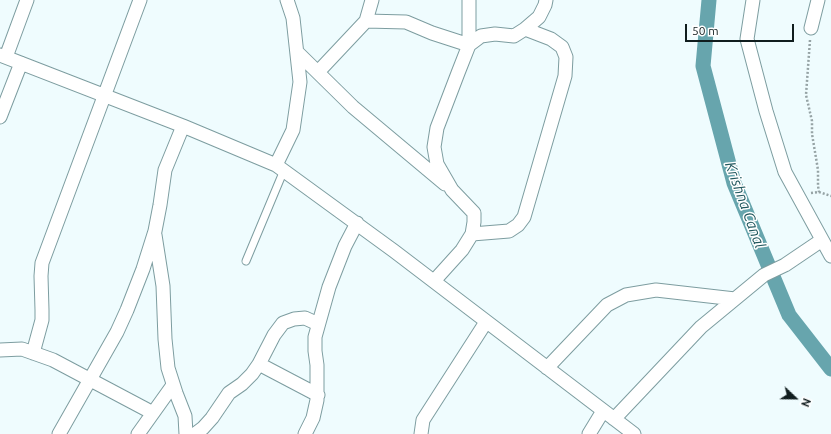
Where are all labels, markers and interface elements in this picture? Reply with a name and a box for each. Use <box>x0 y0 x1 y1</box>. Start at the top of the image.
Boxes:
scale bar <box>687 16 796 42</box>
text: 50 m <box>692 24 719 37</box>
water label: Krishna Canal <box>721 159 769 251</box>
north arrow <box>775 378 815 418</box>
text: N <box>799 396 813 409</box>

